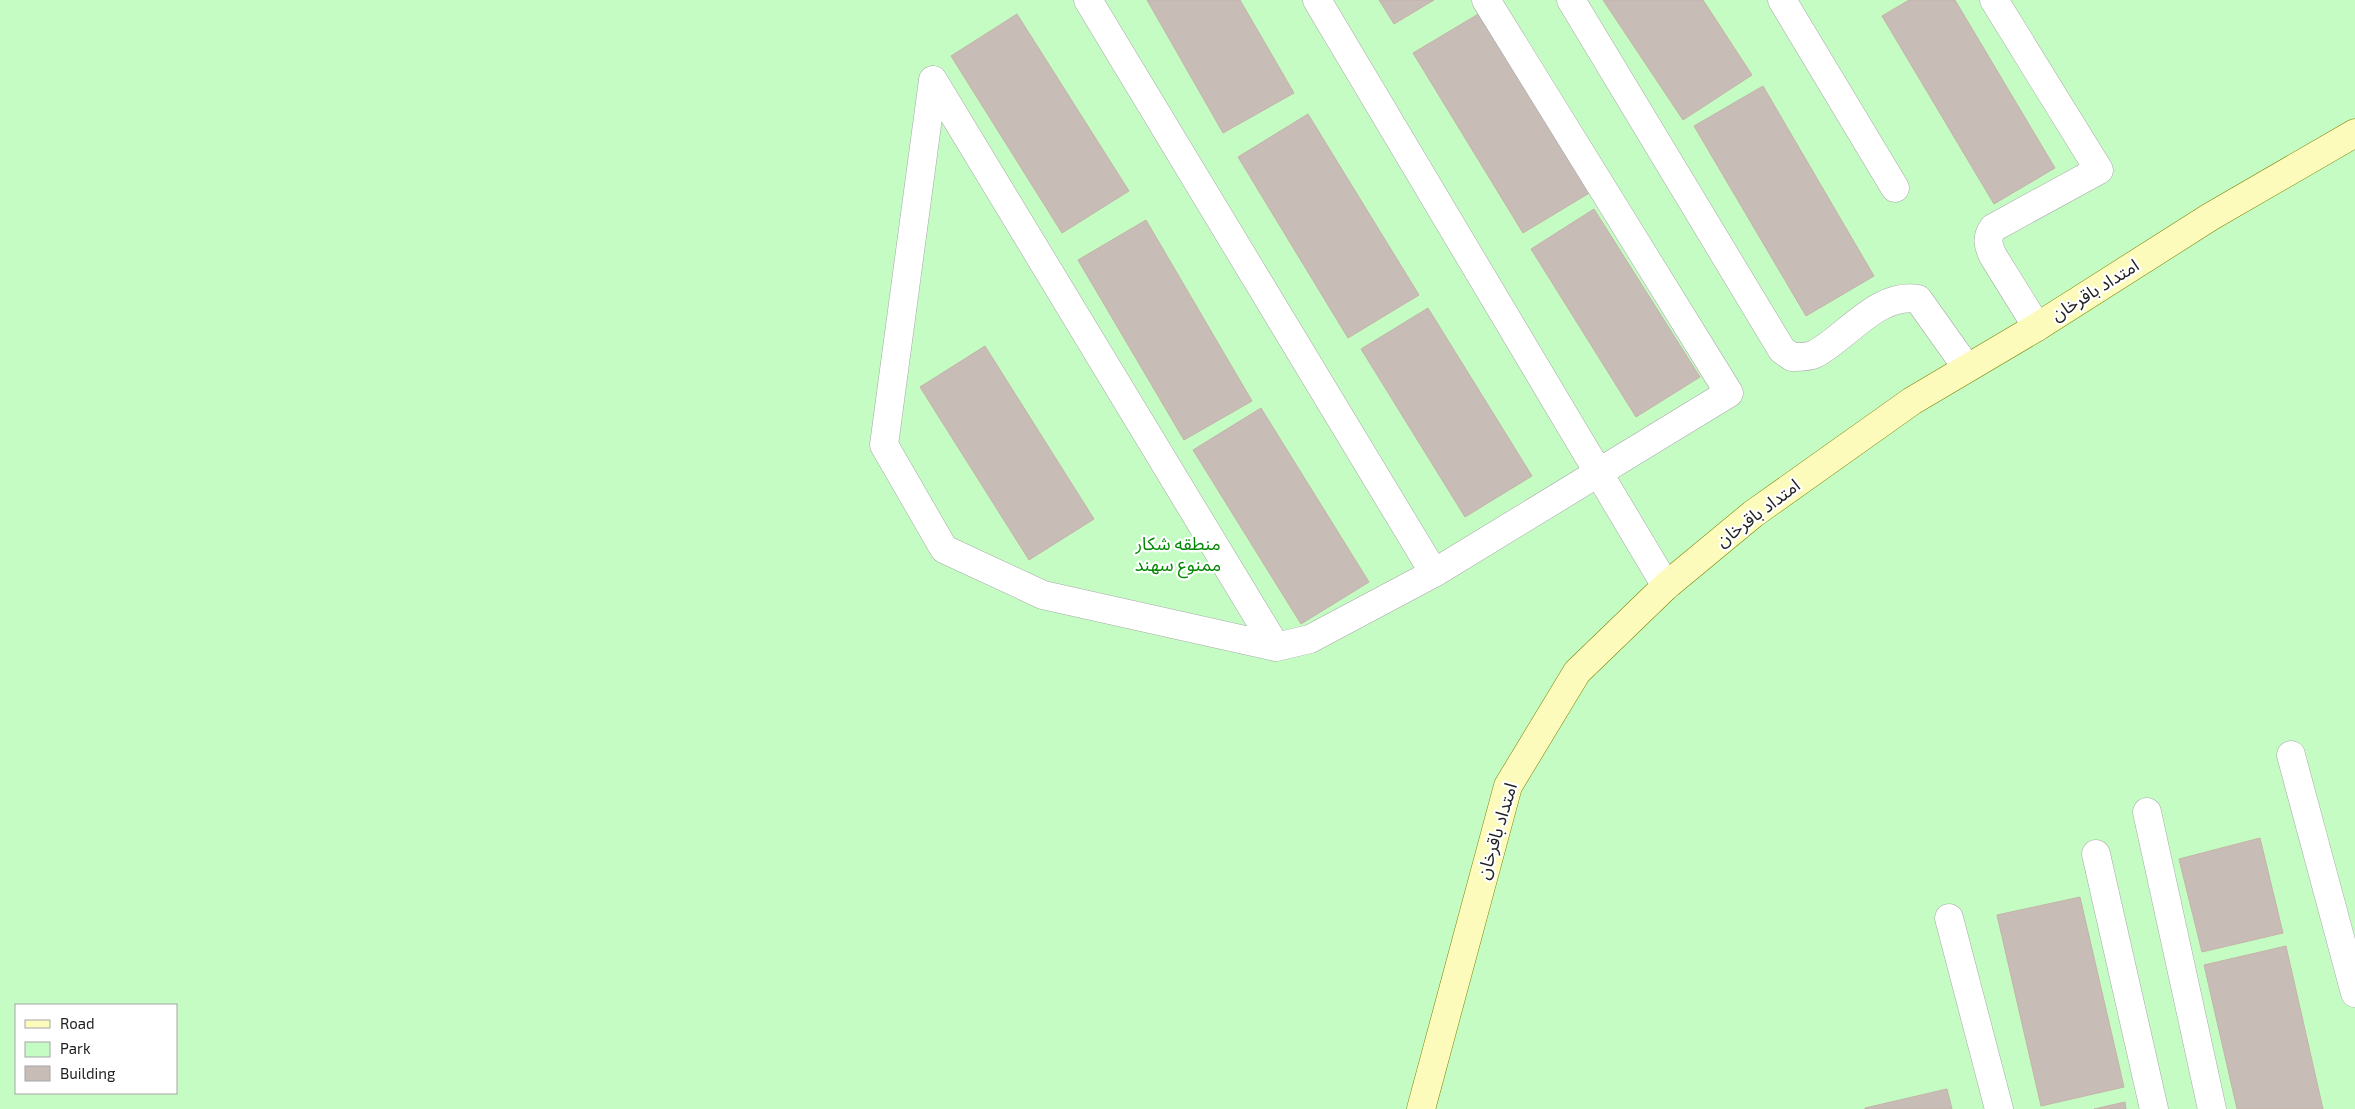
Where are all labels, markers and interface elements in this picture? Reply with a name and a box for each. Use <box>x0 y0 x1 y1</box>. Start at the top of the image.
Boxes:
street label: امتداد باقرخان <box>2046 253 2143 326</box>
street label: امتداد باقرخان <box>1711 473 1804 552</box>
park label: منطقه شکار ممنوع سهند <box>1134 532 1221 579</box>
street label: امتداد باقرخان <box>1471 780 1522 882</box>
legend <box>15 1004 178 1094</box>
text: Road <box>60 1014 95 1032</box>
text: Park <box>60 1039 91 1057</box>
text: Building <box>60 1064 116 1082</box>

